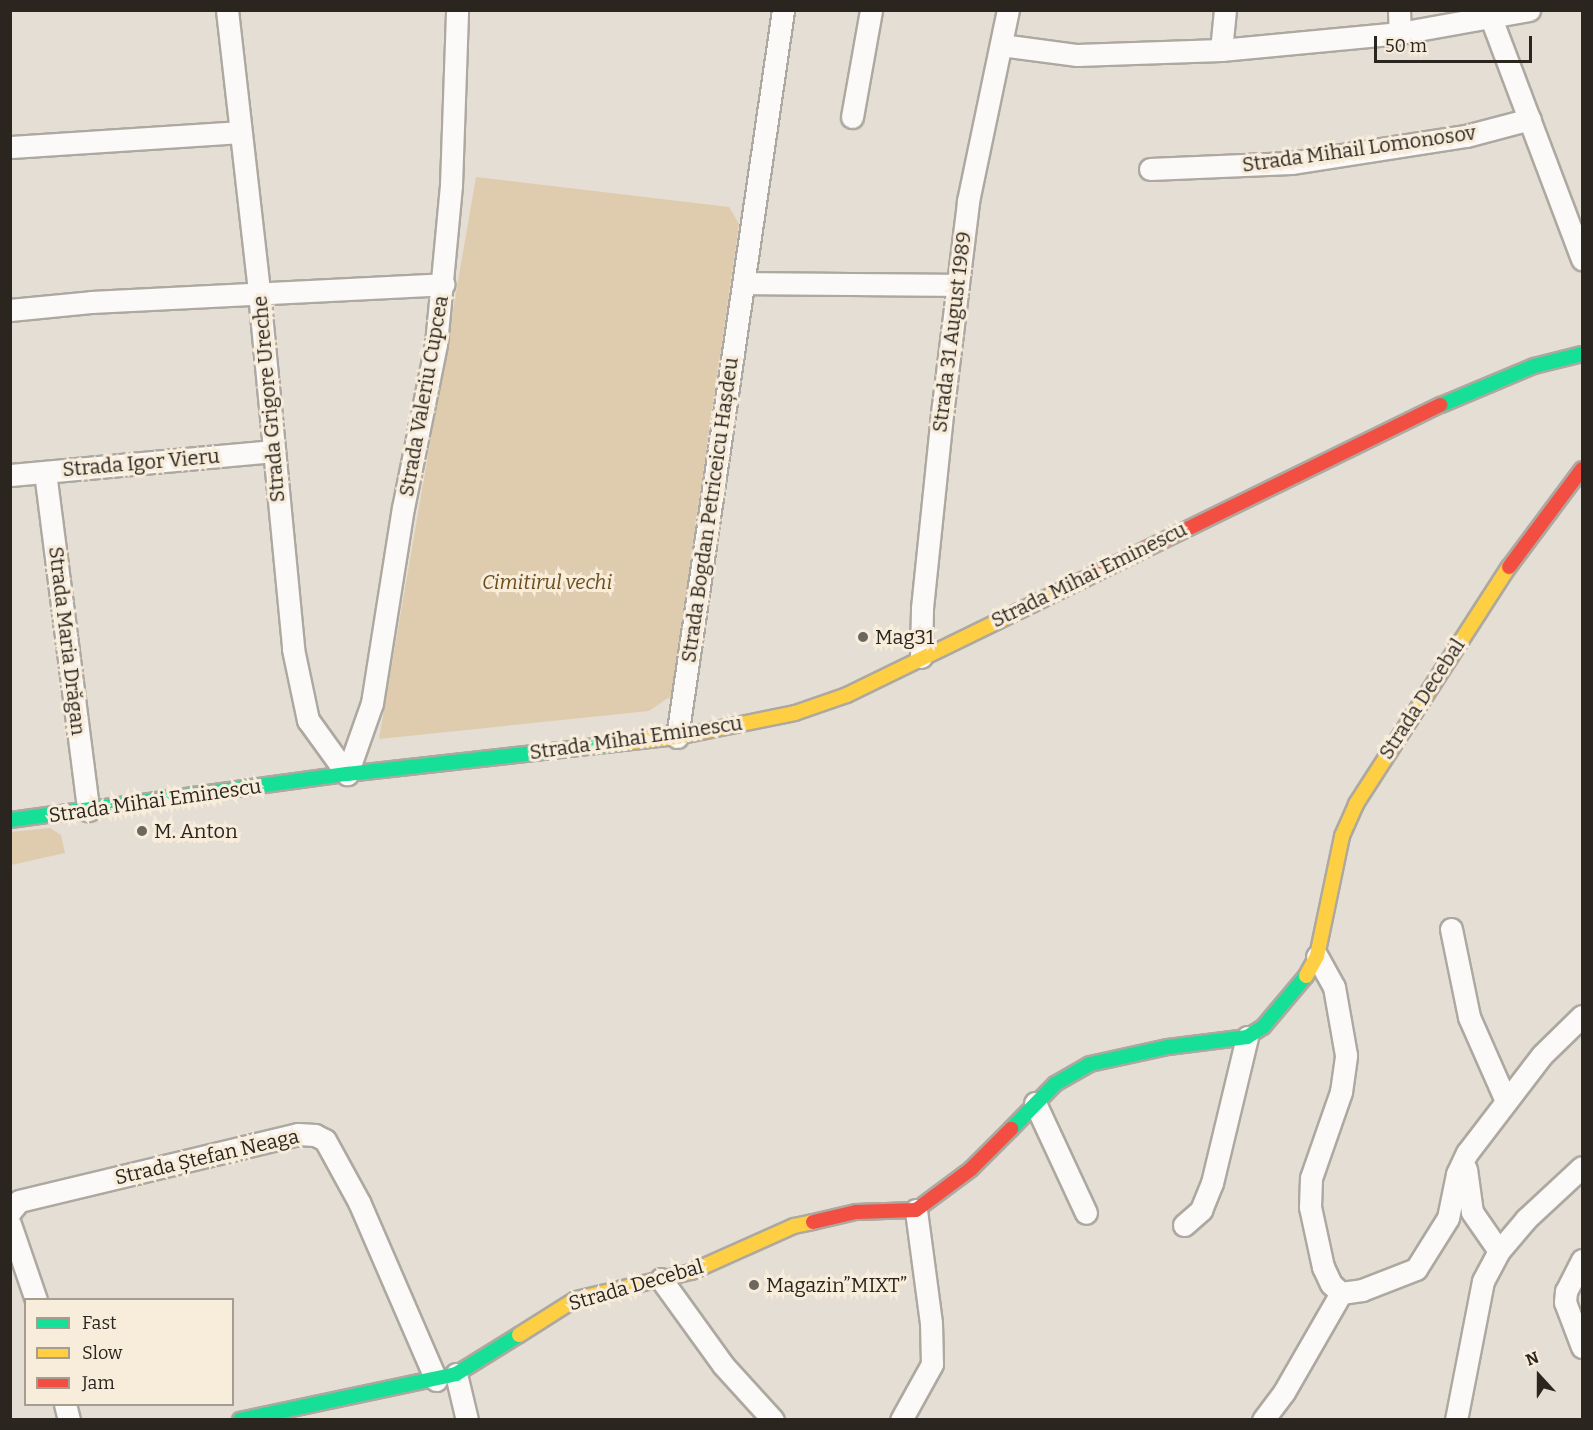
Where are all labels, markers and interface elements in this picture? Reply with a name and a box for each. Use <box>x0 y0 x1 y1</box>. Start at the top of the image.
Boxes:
scale bar <box>1377 24 1534 62</box>
text: 50 m <box>1385 35 1427 57</box>
street label: Strada Mihail Lomonosov <box>1241 121 1477 177</box>
street label: Strada 31 August 1989 <box>928 230 976 434</box>
street label: Strada Valeriu Cupcea <box>394 294 454 498</box>
street label: Strada Grigore Ureche <box>248 295 290 503</box>
street label: Strada Bogdan Petriceicu Hașdeu <box>677 356 743 664</box>
street label: Strada Igor Vieru <box>61 444 221 482</box>
street label: Strada Mihai Eminescu <box>987 517 1191 633</box>
street label: Strada Maria Drăgan <box>44 545 90 737</box>
park label: Cimitirul vechi <box>482 570 612 594</box>
place label: Mag31 <box>875 625 934 649</box>
marker: Mag31 <box>856 630 870 644</box>
street label: Strada Decebal <box>1374 634 1470 764</box>
street label: Strada Mihai Eminescu <box>528 711 744 765</box>
street label: Strada Mihai Eminescu <box>47 774 263 828</box>
place label: M. Anton <box>154 819 238 843</box>
marker: M. Anton <box>135 824 149 838</box>
street label: Strada Ștefan Neaga <box>113 1124 301 1190</box>
street label: Strada Decebal <box>566 1254 706 1316</box>
place label: Magazin”MIXT” <box>766 1273 907 1297</box>
marker: Magazin”MIXT” <box>747 1278 761 1292</box>
legend <box>24 1298 234 1406</box>
text: Fast <box>82 1312 117 1334</box>
text: Slow <box>82 1342 122 1364</box>
north arrow <box>1509 1346 1569 1406</box>
text: N <box>1523 1348 1542 1370</box>
text: Jam <box>82 1372 115 1394</box>

